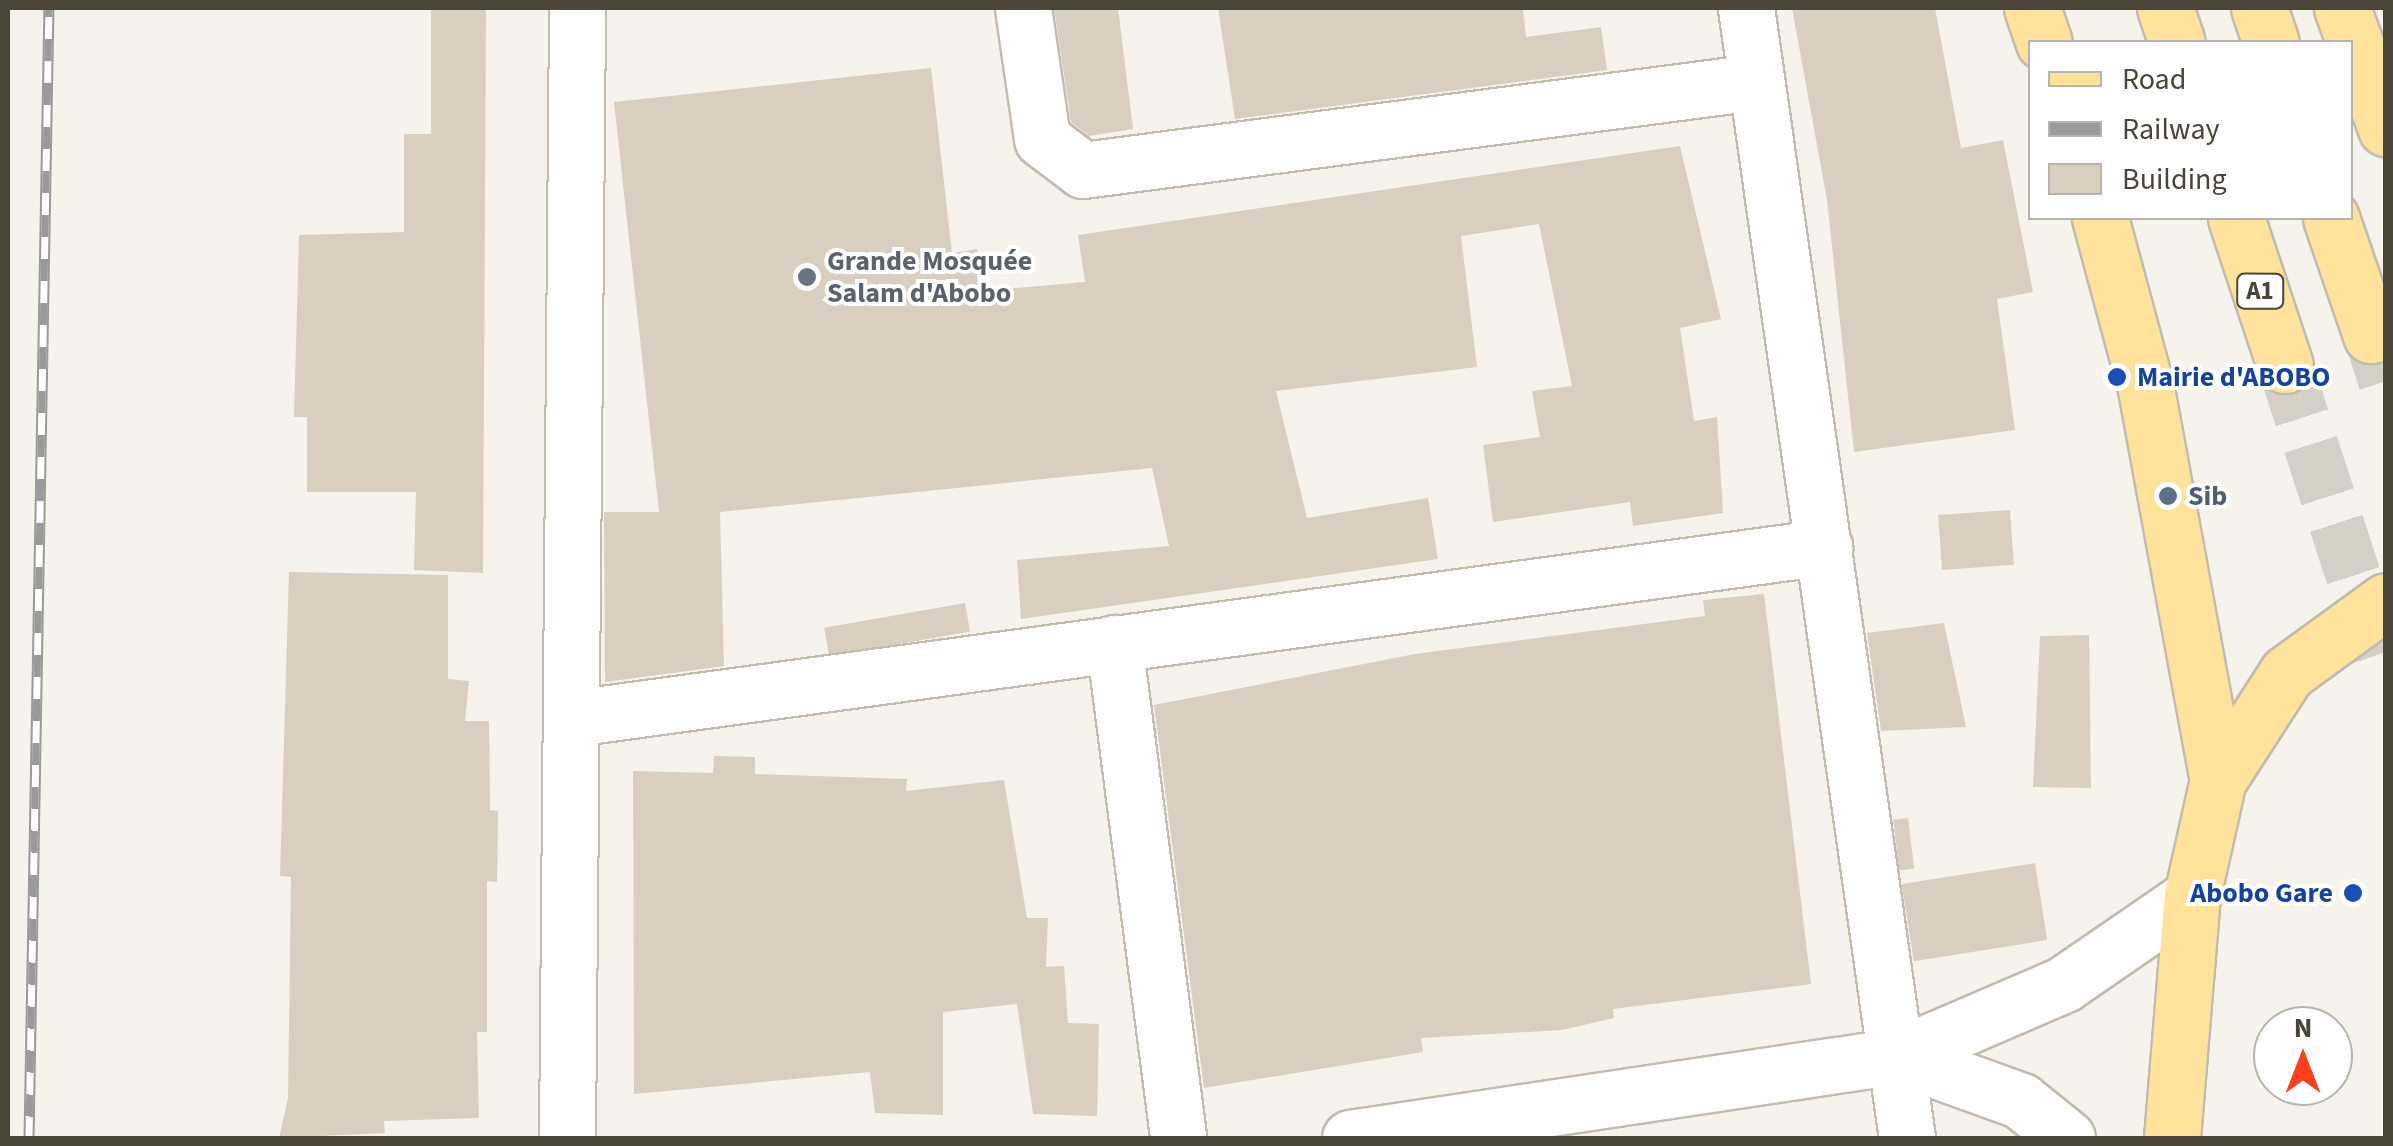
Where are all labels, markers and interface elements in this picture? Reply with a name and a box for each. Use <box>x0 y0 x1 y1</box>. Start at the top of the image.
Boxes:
legend <box>2028 40 2353 220</box>
text: Road <box>2122 58 2186 101</box>
text: Railway <box>2122 108 2220 151</box>
text: Building <box>2122 158 2227 201</box>
place label: Grande Mosquée Salam d'Abobo <box>827 244 1032 310</box>
marker: Grande Mosquée Salam d'Abobo <box>796 266 818 288</box>
road number: A1 <box>2235 271 2285 311</box>
place label: Mairie d'ABOBO <box>2137 360 2330 394</box>
marker: Mairie d'ABOBO <box>2106 366 2128 388</box>
place label: Sib <box>2188 479 2227 513</box>
marker: Sib <box>2157 485 2179 507</box>
place label: Abobo Gare <box>2190 876 2333 910</box>
marker: Abobo Gare <box>2342 882 2364 904</box>
north arrow <box>2253 1006 2353 1106</box>
text: N <box>2294 1008 2312 1048</box>

